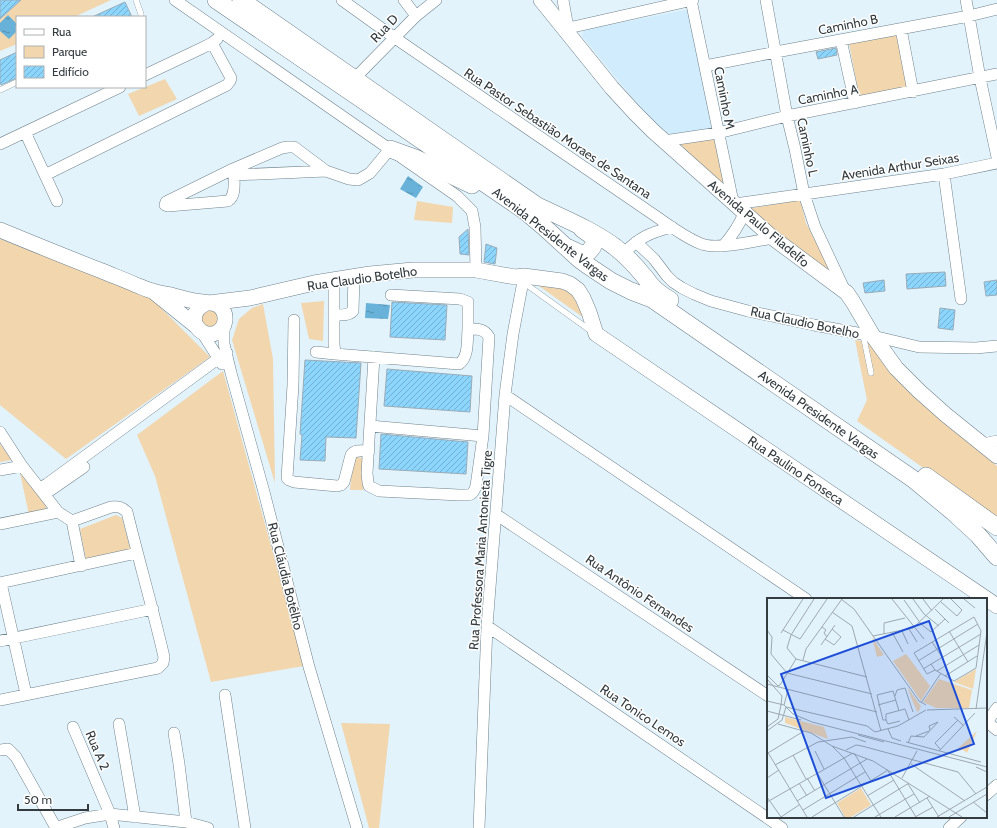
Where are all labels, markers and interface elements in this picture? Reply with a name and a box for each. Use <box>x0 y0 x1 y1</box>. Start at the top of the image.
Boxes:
street label: Caminho B <box>817 10 879 38</box>
street label: Rua D <box>367 11 401 45</box>
legend <box>16 16 146 88</box>
text: Rua <box>52 24 71 39</box>
text: Parque <box>52 44 87 59</box>
text: Edifício <box>52 64 89 79</box>
street label: Rua Pastor Sebastião Moraes de Santana <box>461 64 655 202</box>
street label: Caminho M <box>711 65 739 131</box>
street label: Caminho A <box>797 80 859 108</box>
street label: Caminho L <box>794 116 822 178</box>
street label: Avenida Arthur Seixas <box>840 149 961 183</box>
street label: Avenida Paulo Filadelfo <box>705 176 813 270</box>
street label: Avenida Presidente Vargas <box>489 183 613 285</box>
street label: Rua Claudio Botelho <box>306 262 418 294</box>
street label: Rua Claudio Botelho <box>749 303 861 341</box>
street label: Avenida Presidente Vargas <box>756 366 883 462</box>
street label: Rua Paulino Fonseca <box>745 432 848 508</box>
street label: Rua Professora Maria Antonieta Tigre <box>465 449 495 650</box>
street label: Rua Cláudia Botêlho <box>265 521 307 631</box>
street label: Rua Antônio Fernandes <box>583 551 698 636</box>
inset map <box>767 598 987 818</box>
street label: Rua Tonico Lemos <box>597 681 689 750</box>
street label: Rua A 2 <box>83 728 114 772</box>
scale bar <box>18 786 88 812</box>
text: 50 m <box>24 792 52 807</box>

